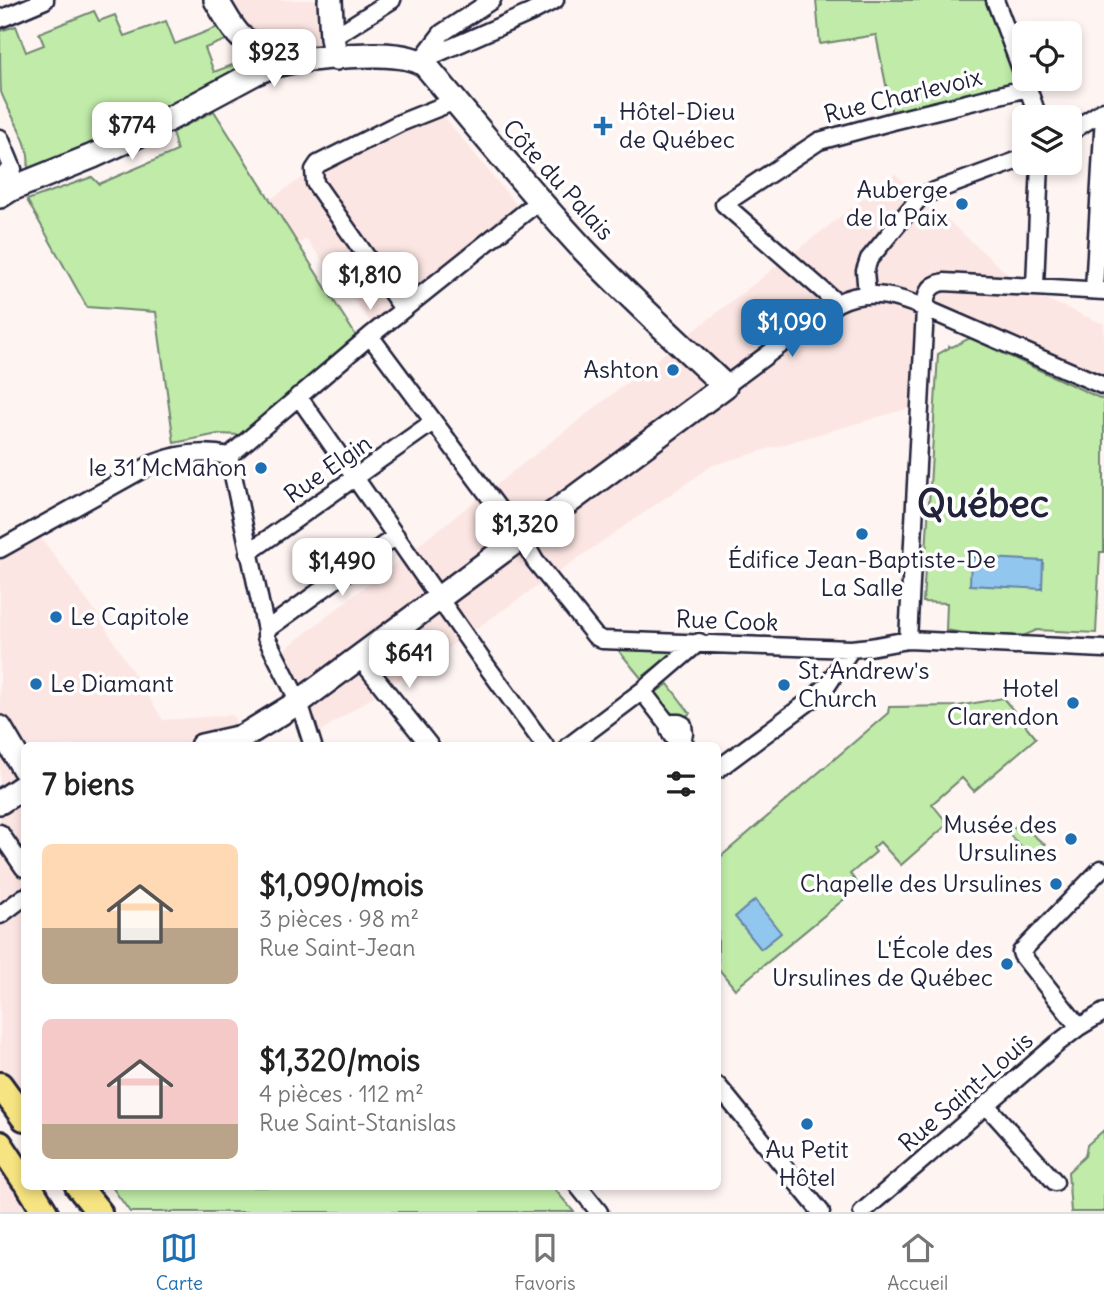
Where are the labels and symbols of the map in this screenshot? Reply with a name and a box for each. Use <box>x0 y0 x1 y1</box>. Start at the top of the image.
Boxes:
pin: $923 <box>233 29 315 89</box>
street label: Rue Charlevoix <box>821 61 985 129</box>
place label: Hôtel-Dieu de Québec <box>619 96 735 154</box>
pin: $774 <box>91 102 173 162</box>
street label: Côte du Palais <box>497 113 621 246</box>
marker: Hôtel-Dieu de Québec <box>593 116 613 136</box>
place label: Auberge de la Paix <box>846 174 948 232</box>
marker: Auberge de la Paix <box>954 196 970 212</box>
pin: $1,810 <box>313 252 427 312</box>
pin: $1,090 <box>735 300 849 359</box>
place label: Ashton <box>584 354 659 384</box>
marker: Ashton <box>665 362 681 378</box>
street label: Rue Elgin <box>278 427 377 509</box>
place label: le 31 McMahon <box>89 452 247 482</box>
marker: le 31 McMahon <box>253 460 269 476</box>
district label: Québec <box>917 480 1049 527</box>
pin: $1,320 <box>468 502 582 561</box>
marker: Édifice Jean-Baptiste-De La Salle <box>854 526 870 542</box>
pin: $1,490 <box>285 538 399 598</box>
place label: Édifice Jean-Baptiste-De La Salle <box>728 544 996 602</box>
place label: Le Capitole <box>70 601 189 631</box>
street label: Rue Cook <box>675 603 779 637</box>
marker: Le Capitole <box>48 609 64 625</box>
pin: $641 <box>368 630 450 690</box>
place label: St. Andrew's Church <box>798 655 929 713</box>
place label: Le Diamant <box>50 668 174 698</box>
place label: Hotel Clarendon <box>947 673 1059 731</box>
marker: Le Diamant <box>28 676 44 692</box>
marker: St. Andrew's Church <box>776 677 792 693</box>
marker: Hotel Clarendon <box>1065 695 1081 711</box>
place label: Musée des Ursulines <box>943 809 1057 867</box>
marker: Musée des Ursulines <box>1063 831 1079 847</box>
place label: Chapelle des Ursulines <box>800 868 1042 898</box>
marker: Chapelle des Ursulines <box>1048 876 1064 892</box>
place label: L'École des Ursulines de Québec <box>772 934 993 992</box>
marker: L'École des Ursulines de Québec <box>999 956 1015 972</box>
street label: Rue Saint-Louis <box>892 1025 1039 1158</box>
marker: Au Petit Hôtel <box>799 1116 815 1132</box>
place label: Au Petit Hôtel <box>765 1134 849 1192</box>

